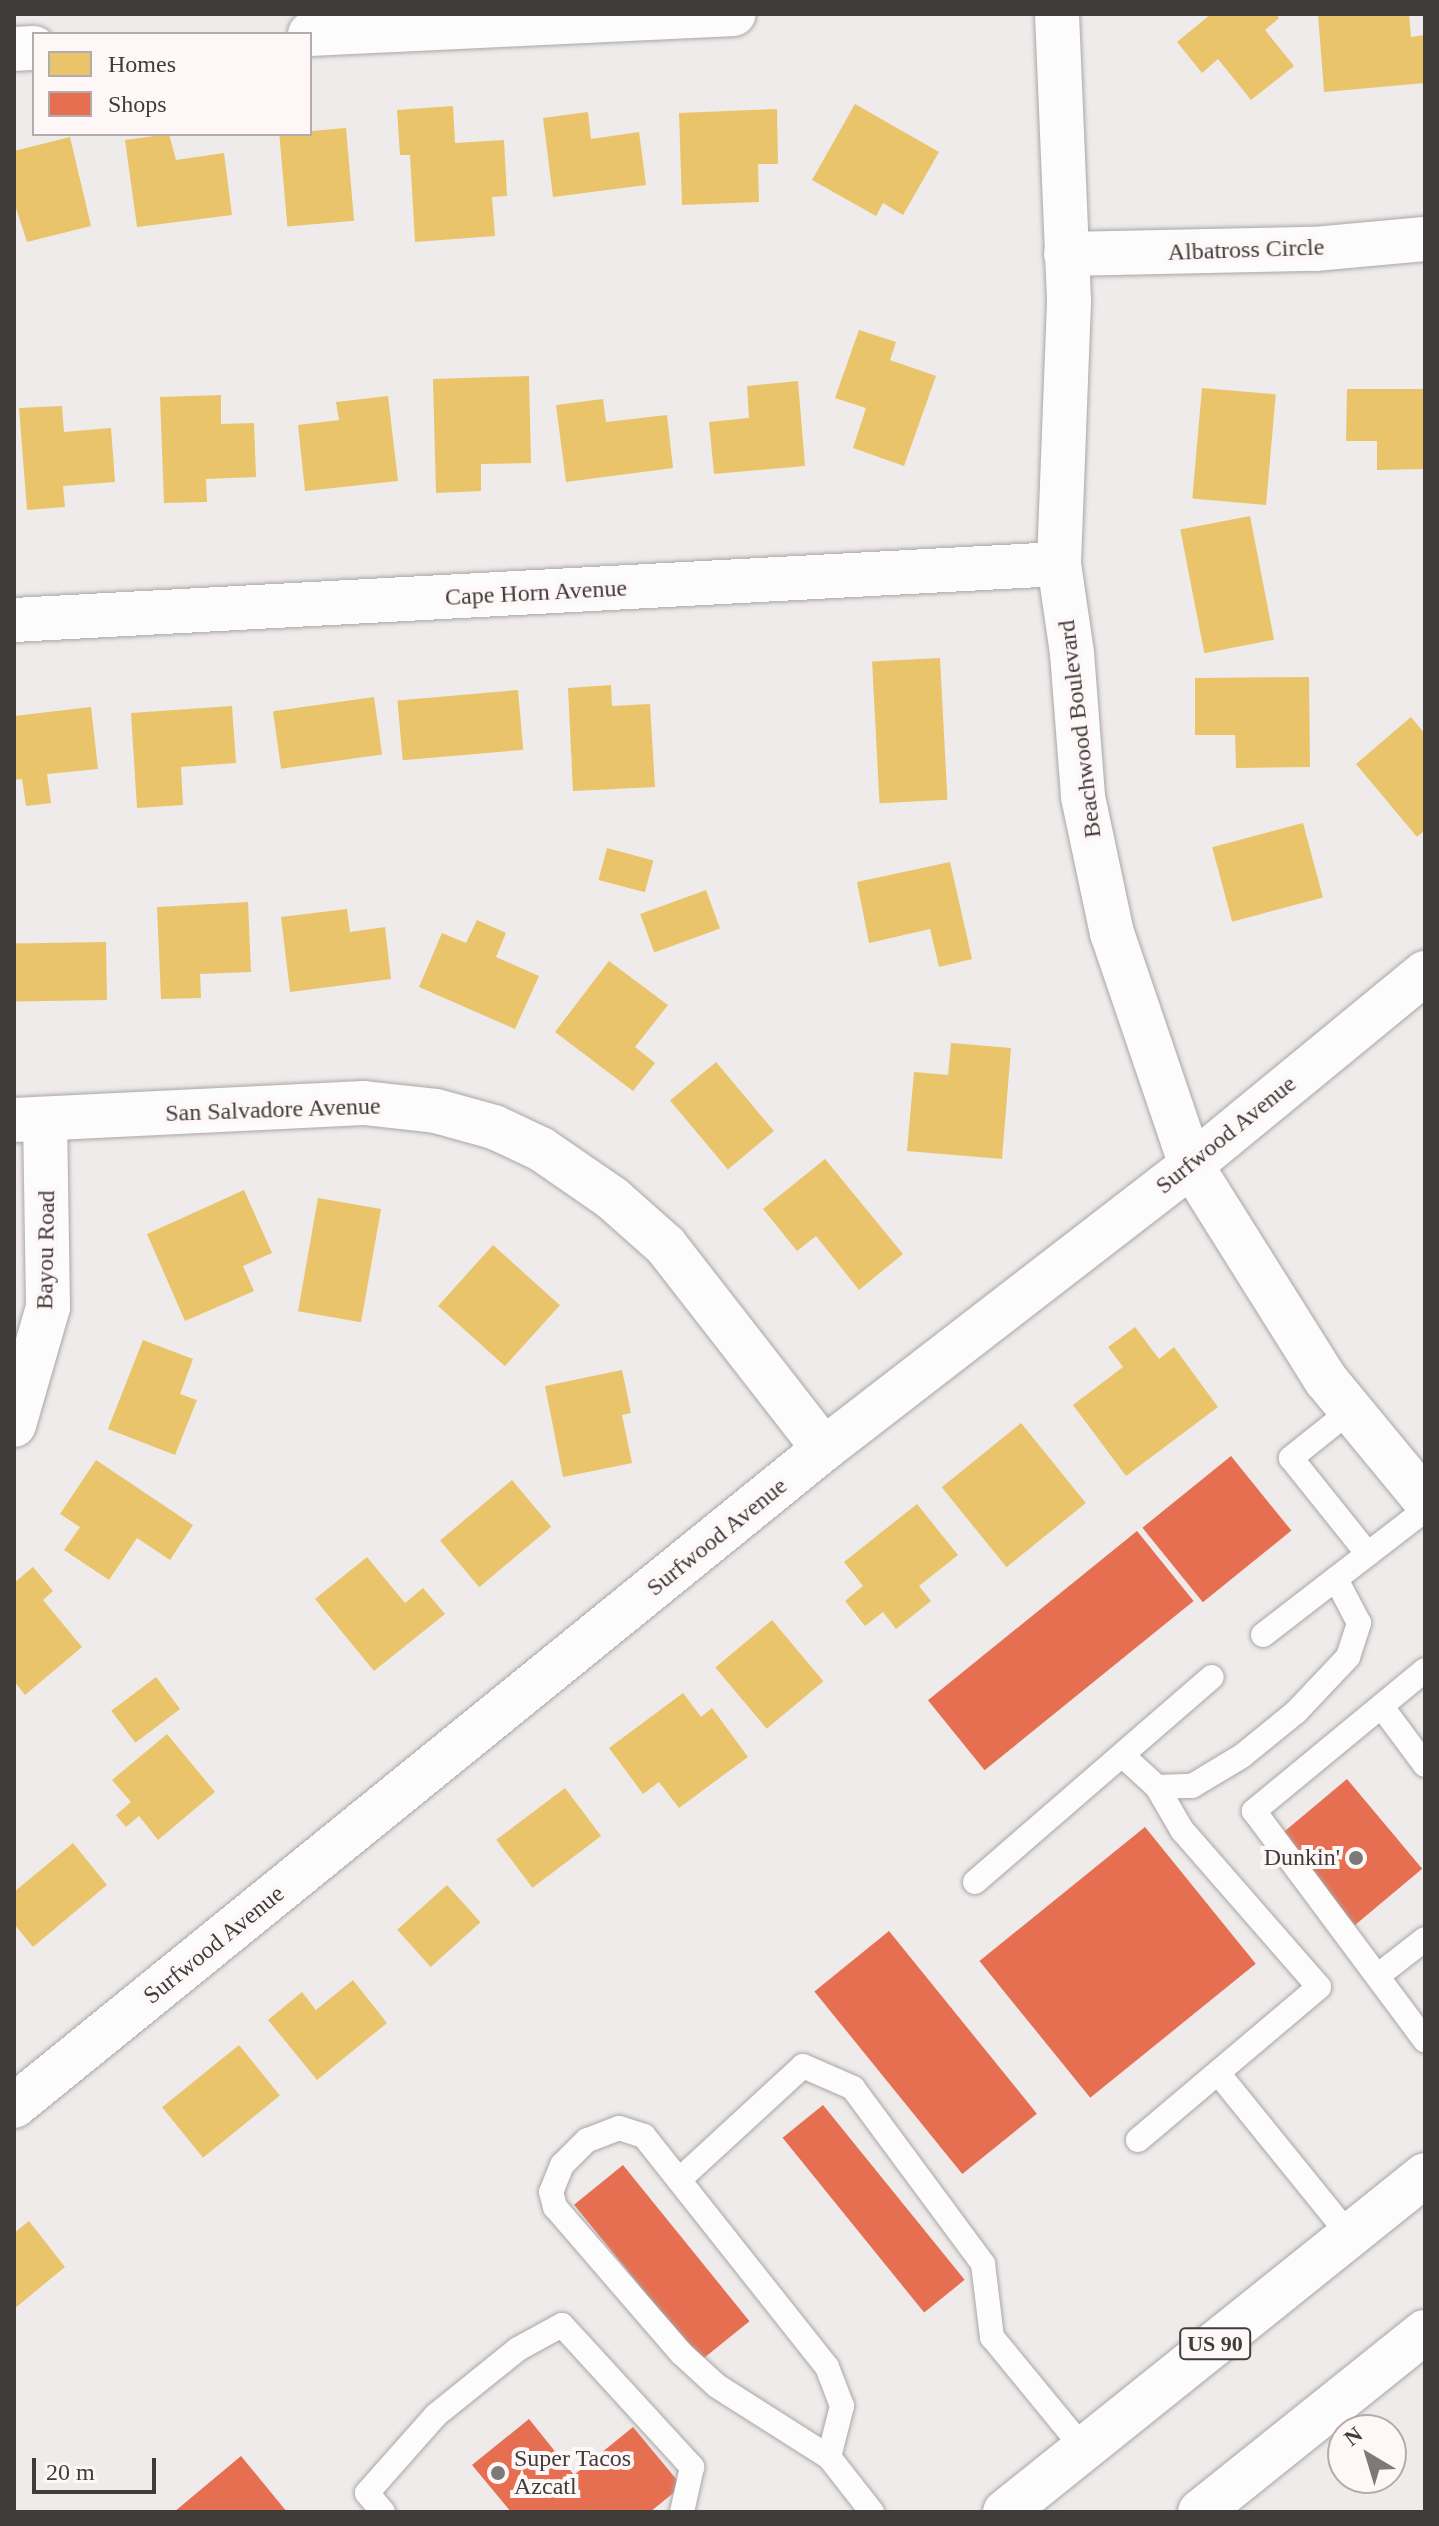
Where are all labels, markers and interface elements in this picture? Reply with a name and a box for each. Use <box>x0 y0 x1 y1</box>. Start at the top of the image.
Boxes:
legend <box>32 32 312 136</box>
text: Homes <box>108 51 176 77</box>
text: Shops <box>108 91 167 117</box>
street label: Albatross Circle <box>1167 233 1325 267</box>
street label: Cape Horn Avenue <box>444 574 628 612</box>
street label: Beachwood Boulevard <box>1052 618 1108 840</box>
street label: Surfwood Avenue <box>1150 1069 1302 1201</box>
street label: San Salvadore Avenue <box>164 1092 382 1128</box>
street label: Bayou Road <box>31 1190 61 1310</box>
street label: Surfwood Avenue <box>641 1471 793 1603</box>
place label: Dunkin' <box>1264 1844 1340 1872</box>
marker: Dunkin' <box>1347 1849 1365 1867</box>
street label: Surfwood Avenue <box>138 1879 290 2011</box>
road number: US 90 <box>1179 2326 1251 2362</box>
north arrow <box>1327 2414 1407 2494</box>
text: N <box>1339 2422 1367 2451</box>
scale bar <box>36 2442 160 2492</box>
place label: Super Tacos Azcatl <box>514 2445 632 2501</box>
text: 20 m <box>46 2459 95 2485</box>
marker: Super Tacos Azcatl <box>489 2464 507 2482</box>

